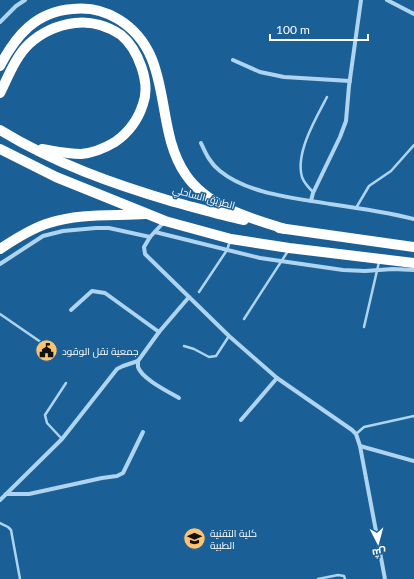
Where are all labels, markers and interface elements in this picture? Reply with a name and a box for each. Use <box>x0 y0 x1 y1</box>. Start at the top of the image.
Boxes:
scale bar <box>270 16 368 42</box>
text: 100 m <box>276 22 310 37</box>
street label: الطريق الساحلي <box>171 183 236 213</box>
public building icon: جمعية نقل الوقود <box>33 338 59 364</box>
place label: جمعية نقل الوقود <box>62 345 138 358</box>
north arrow <box>358 523 398 563</box>
school or university icon: كلية التقنية الطبية <box>181 526 207 552</box>
place label: كلية التقنية الطبية <box>210 527 257 551</box>
text: ش <box>371 545 387 561</box>

